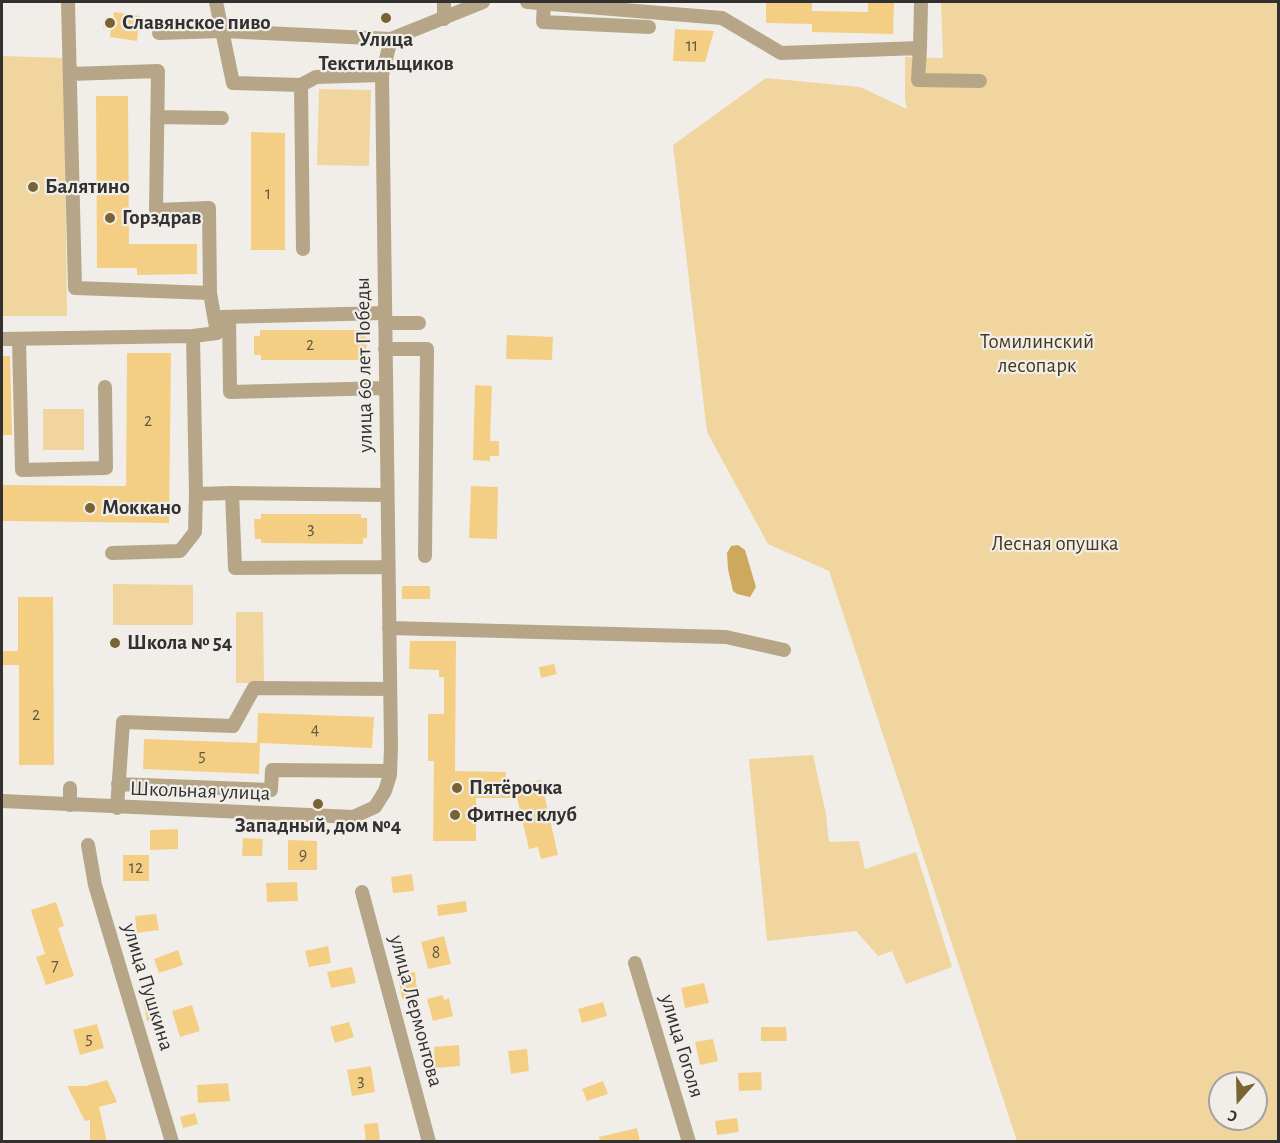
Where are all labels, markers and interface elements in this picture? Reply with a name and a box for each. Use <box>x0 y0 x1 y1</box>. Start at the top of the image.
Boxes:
place label: Славянское пиво <box>122 10 271 36</box>
marker: Улица Текстильщиков <box>379 11 393 25</box>
marker: Славянское пиво <box>103 16 117 30</box>
place label: Улица Текстильщиков <box>318 27 454 77</box>
house number: 11 <box>686 35 698 57</box>
place label: Балятино <box>45 174 130 200</box>
marker: Балятино <box>26 180 40 194</box>
house number: 1 <box>265 183 271 205</box>
place label: Горздрав <box>122 205 201 231</box>
marker: Горздрав <box>103 211 117 225</box>
street label: улица 60 лет Победы <box>350 277 378 453</box>
park label: Томилинский лесопарк <box>980 329 1094 379</box>
house number: 2 <box>306 334 314 356</box>
house number: 2 <box>144 410 152 432</box>
place label: Моккано <box>102 495 181 521</box>
marker: Моккано <box>83 501 97 515</box>
house number: 3 <box>307 518 315 540</box>
park label: Лесная опушка <box>992 531 1118 557</box>
place label: Школа № 54 <box>127 630 232 656</box>
marker: Школа № 54 <box>108 636 122 650</box>
house number: 2 <box>32 704 40 726</box>
house number: 4 <box>311 719 319 741</box>
house number: 5 <box>198 745 206 767</box>
place label: Пятёрочка <box>469 775 563 801</box>
street label: Школьная улица <box>129 776 271 806</box>
marker: Пятёрочка <box>450 781 464 795</box>
marker: Западный, дом №4 <box>311 797 325 811</box>
place label: Фитнес клуб <box>467 802 577 828</box>
marker: Фитнес клуб <box>448 808 462 822</box>
place label: Западный, дом №4 <box>235 813 401 839</box>
house number: 9 <box>299 844 307 866</box>
house number: 12 <box>129 857 143 879</box>
street label: улица Пушкина <box>117 920 179 1054</box>
street label: улица Лермонтова <box>384 932 448 1090</box>
house number: 8 <box>432 942 440 964</box>
house number: 7 <box>51 955 59 977</box>
street label: улица Гоголя <box>654 991 710 1101</box>
house number: 5 <box>85 1028 93 1050</box>
house number: 3 <box>357 1070 365 1092</box>
north arrow <box>1208 1071 1268 1131</box>
text: С <box>1226 1107 1239 1125</box>

